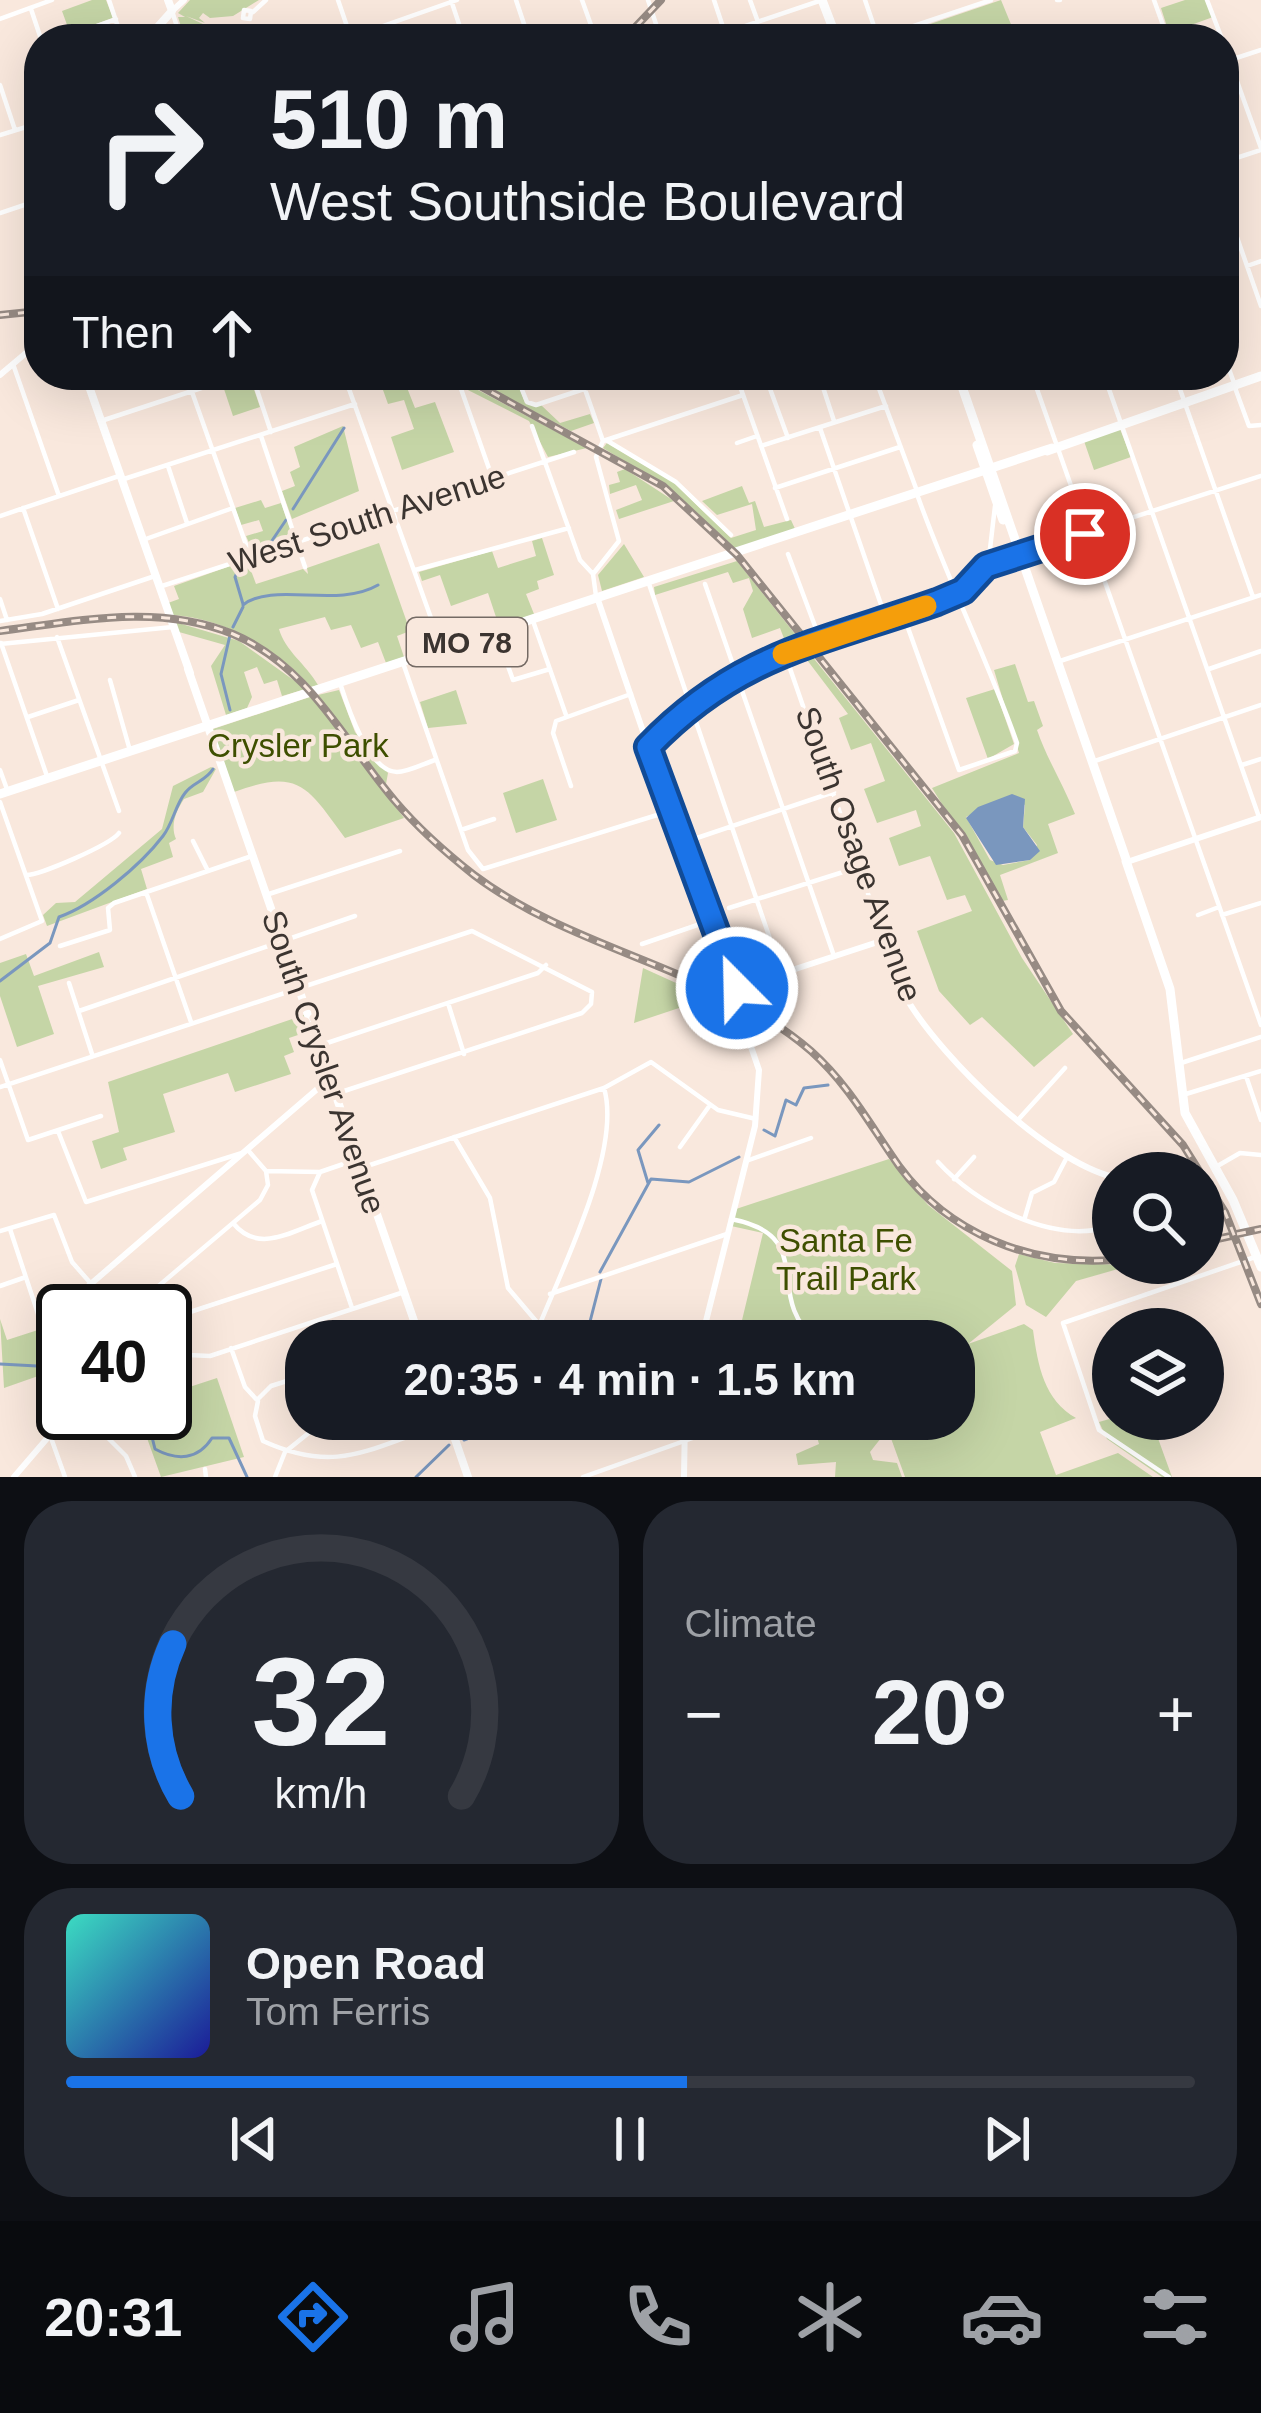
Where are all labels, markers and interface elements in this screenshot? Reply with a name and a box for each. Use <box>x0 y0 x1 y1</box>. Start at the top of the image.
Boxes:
icon: right <box>72 72 228 228</box>
text: 510 m <box>270 72 508 166</box>
text: West Southside Boulevard <box>270 171 905 231</box>
icon: ahead <box>199 300 265 366</box>
text: Then <box>72 307 175 358</box>
street label: West South Avenue <box>224 457 510 581</box>
pin <box>1034 483 1136 585</box>
icon: arrive <box>1052 501 1118 567</box>
road number: MO 78 <box>407 618 527 666</box>
street label: South Osage Avenue <box>788 701 930 1007</box>
park label: Crysler Park <box>207 727 389 764</box>
street label: South Crysler Avenue <box>255 905 393 1219</box>
position arrow <box>674 925 800 1051</box>
map controls <box>1092 1152 1224 1440</box>
button: search <box>1092 1152 1224 1284</box>
park label: Santa Fe Trail Park <box>776 1222 916 1297</box>
speed limit sign: 40 <box>36 1284 192 1440</box>
button: layers <box>1092 1308 1224 1440</box>
text: 20:35 · 4 min · 1.5 km <box>404 1354 856 1405</box>
text: Climate <box>685 1602 817 1645</box>
text: 32 <box>252 1632 391 1771</box>
text: 20° <box>872 1663 1008 1763</box>
text: − <box>685 1677 723 1751</box>
text: + <box>1156 1677 1195 1751</box>
text: km/h <box>275 1768 368 1816</box>
text: Open Road <box>246 1938 486 1989</box>
text: Tom Ferris <box>246 1990 430 2033</box>
icon: previous <box>221 2106 287 2172</box>
icon: pause <box>597 2106 663 2172</box>
icon: next <box>974 2106 1040 2172</box>
icon: directions <box>271 2275 355 2359</box>
icon: music <box>443 2275 527 2359</box>
icon: phone <box>616 2275 700 2359</box>
icon: climate <box>788 2275 872 2359</box>
icon: car <box>960 2275 1044 2359</box>
icon: filters <box>1133 2275 1217 2359</box>
text: 20:31 <box>44 2287 182 2347</box>

